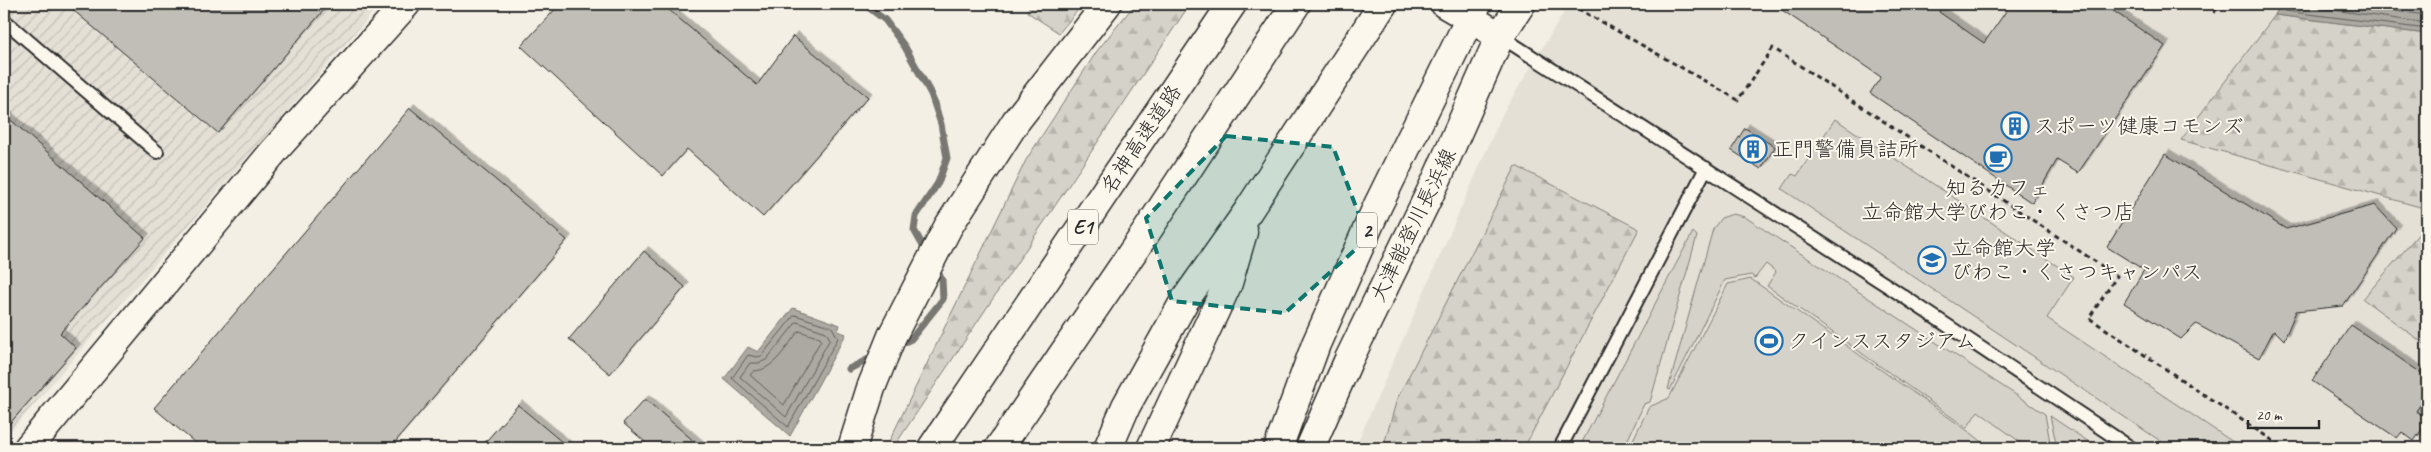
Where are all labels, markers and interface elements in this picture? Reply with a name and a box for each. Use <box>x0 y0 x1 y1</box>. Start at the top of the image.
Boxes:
street label: 名神高速道路 <box>1095 80 1187 198</box>
building icon: スポーツ健康コモンズ <box>2000 111 2030 141</box>
place label: スポーツ健康コモンズ <box>2034 113 2244 139</box>
building icon: 正門警備員詰所 <box>1738 134 1768 164</box>
place label: 正門警備員詰所 <box>1772 136 1919 162</box>
cafe icon: 知るカフェ 立命館大学びわこ・くさつ店 <box>1983 143 2013 173</box>
street label: 大津能登川長浜線 <box>1364 144 1462 306</box>
place label: 知るカフェ 立命館大学びわこ・くさつ店 <box>1862 175 2135 225</box>
road number: E1 <box>1068 210 1098 244</box>
road number: 2 <box>1357 212 1377 248</box>
place label: 立命館大学 びわこ・くさつキャンパス <box>1951 235 2202 285</box>
school or university icon: 立命館大学 びわこ・くさつキャンパス <box>1917 245 1947 275</box>
sports icon: クインススタジアム <box>1754 326 1784 356</box>
place label: クインススタジアム <box>1788 328 1976 354</box>
scale bar <box>2248 397 2320 429</box>
text: 20 m <box>2256 406 2283 425</box>

